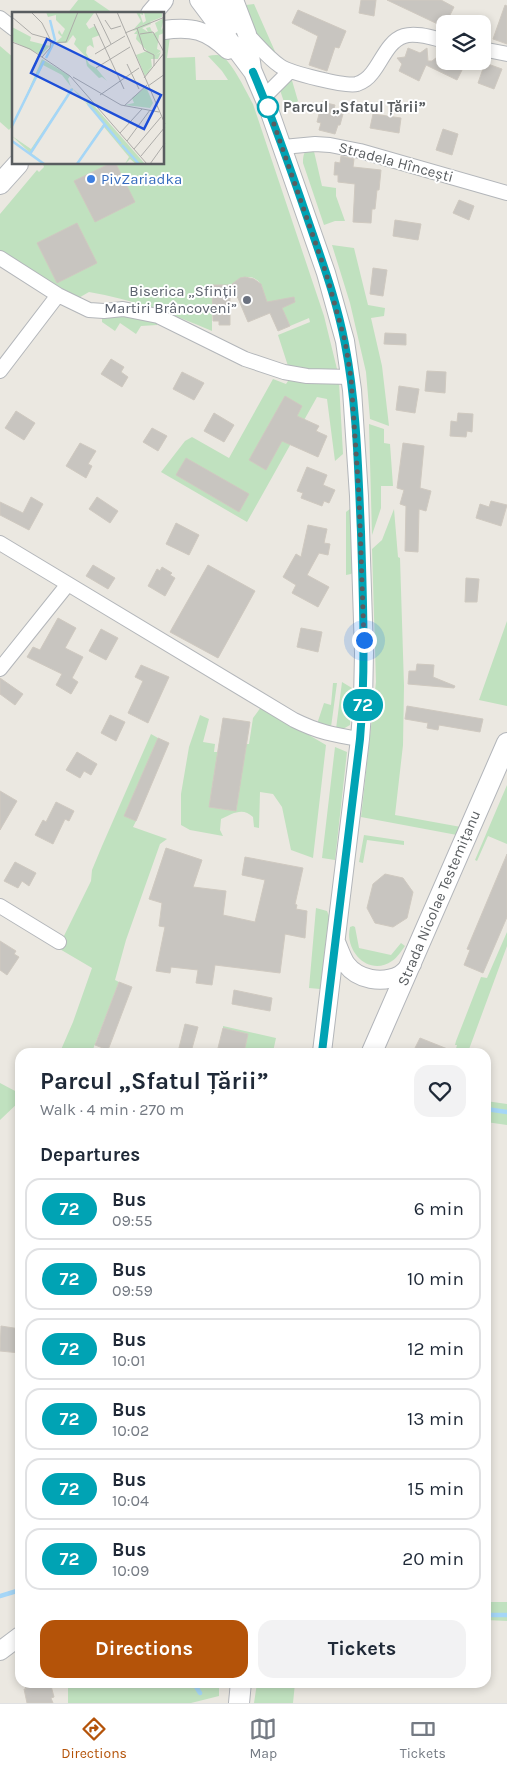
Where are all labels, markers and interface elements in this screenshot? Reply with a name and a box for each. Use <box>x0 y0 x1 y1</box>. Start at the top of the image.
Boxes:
inset map <box>12 12 165 165</box>
map controls <box>436 15 491 70</box>
button: layers <box>436 15 491 70</box>
marker: Parcul „Sfatul Țării” <box>257 96 279 118</box>
place label: Parcul „Sfatul Țării” <box>283 98 426 116</box>
street label: Stradela Hîncești <box>337 138 455 186</box>
place label: PivZariadka <box>101 170 182 188</box>
marker: PivZariadka <box>85 173 97 185</box>
place label: Biserica „Sfinții Martiri Brâncoveni” <box>104 282 237 317</box>
marker: Biserica „Sfinții Martiri Brâncoveni” <box>241 294 253 306</box>
your location <box>352 628 377 653</box>
line badge: 72 <box>340 689 386 721</box>
text: 72 <box>353 694 373 716</box>
street label: Strada Nicolae Testemițanu <box>394 807 484 989</box>
button: heart <box>414 1065 466 1117</box>
text: Parcul „Sfatul Țării” <box>40 1067 268 1095</box>
text: Walk · 4 min · 270 m <box>40 1100 184 1119</box>
text: Departures <box>40 1144 140 1166</box>
text: Bus <box>112 1189 146 1211</box>
text: 72 <box>60 1198 79 1220</box>
text: 6 min <box>414 1198 464 1220</box>
text: 09:55 <box>112 1211 153 1230</box>
text: Bus <box>112 1259 146 1281</box>
text: 72 <box>60 1268 79 1290</box>
text: 10 min <box>407 1268 464 1290</box>
text: 09:59 <box>112 1281 153 1300</box>
text: Bus <box>112 1329 146 1351</box>
text: 72 <box>60 1338 79 1360</box>
text: 12 min <box>407 1338 464 1360</box>
text: 10:01 <box>112 1351 145 1370</box>
text: Bus <box>112 1399 146 1421</box>
text: 72 <box>60 1408 79 1430</box>
text: 13 min <box>407 1408 464 1430</box>
text: 10:02 <box>112 1421 149 1440</box>
text: Bus <box>112 1469 146 1491</box>
text: 72 <box>60 1478 79 1500</box>
text: 15 min <box>408 1478 464 1500</box>
text: 10:04 <box>112 1491 149 1510</box>
text: Bus <box>112 1539 146 1561</box>
text: 72 <box>60 1548 79 1570</box>
text: 20 min <box>402 1548 464 1570</box>
text: 10:09 <box>112 1561 149 1580</box>
button: Directions <box>40 1620 248 1678</box>
button: Tickets <box>258 1620 466 1678</box>
tab: Directions <box>61 1715 127 1762</box>
tab: Map <box>249 1715 277 1762</box>
tab: Tickets <box>400 1715 446 1762</box>

